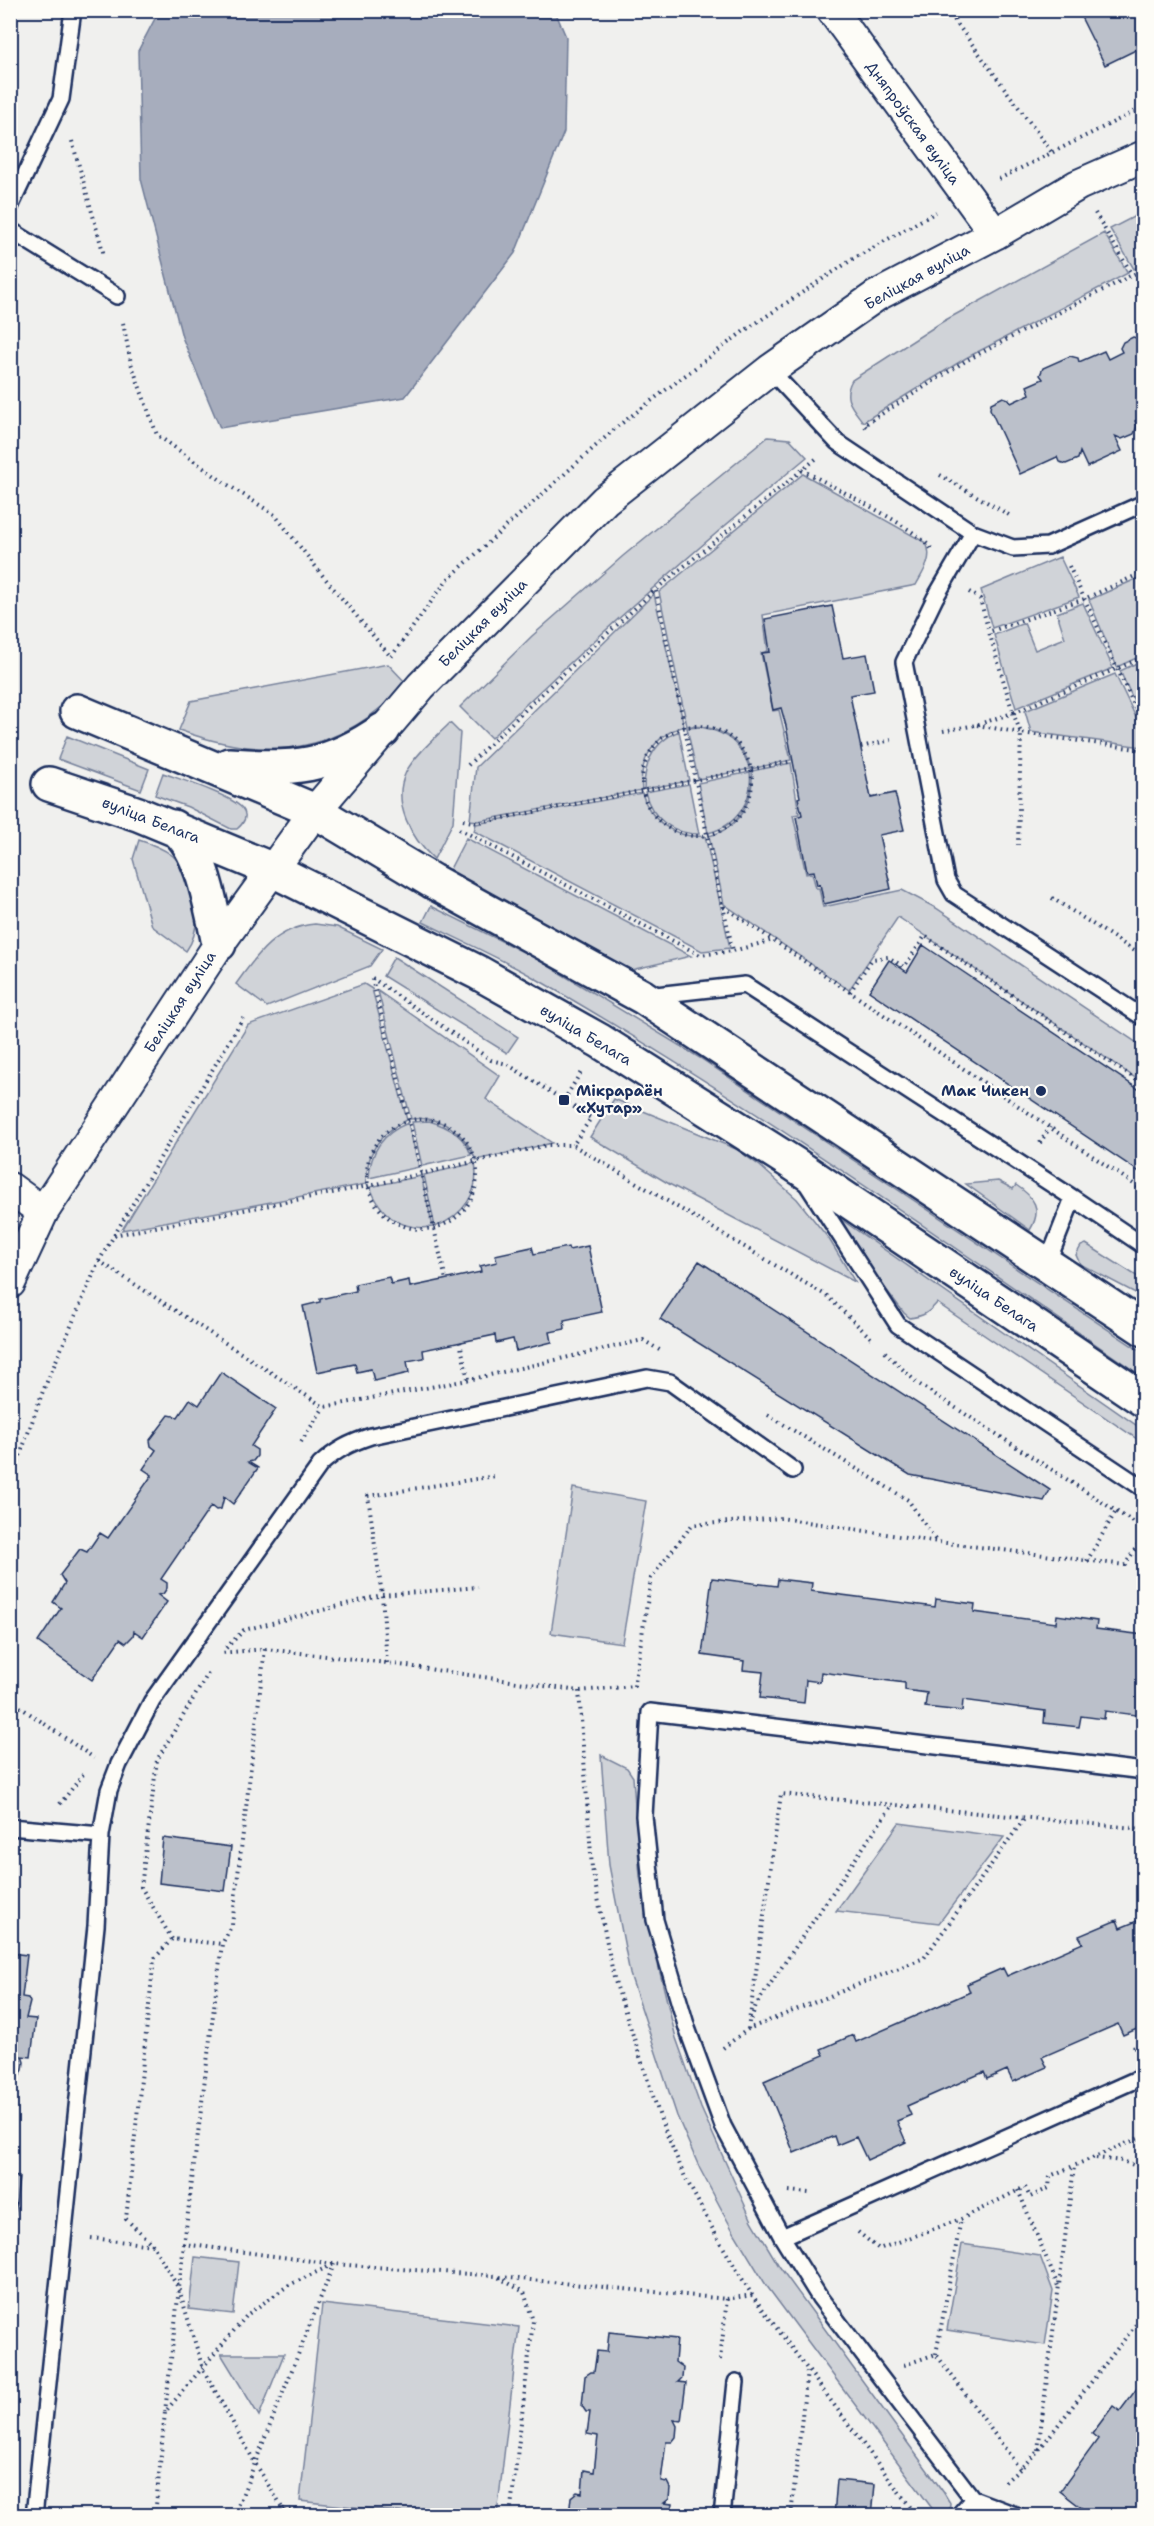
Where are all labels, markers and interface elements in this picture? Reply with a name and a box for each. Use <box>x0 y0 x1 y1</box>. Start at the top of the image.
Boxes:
street label: Дняпроўская вуліца <box>861 57 965 189</box>
street label: Беліцкая вуліца <box>861 239 974 314</box>
street label: Беліцкая вуліца <box>434 574 532 672</box>
street label: вуліца Белага <box>99 792 203 848</box>
street label: Беліцкая вуліца <box>140 947 221 1057</box>
street label: вуліца Белага <box>537 1000 636 1071</box>
place label: Мікрараён «Хутар» <box>576 1081 663 1118</box>
place label: Мак Чикен <box>941 1081 1029 1101</box>
marker: Мак Чикен <box>1034 1084 1048 1098</box>
marker: Мікрараён «Хутар» <box>557 1093 571 1107</box>
street label: вуліца Белага <box>946 1262 1043 1337</box>

